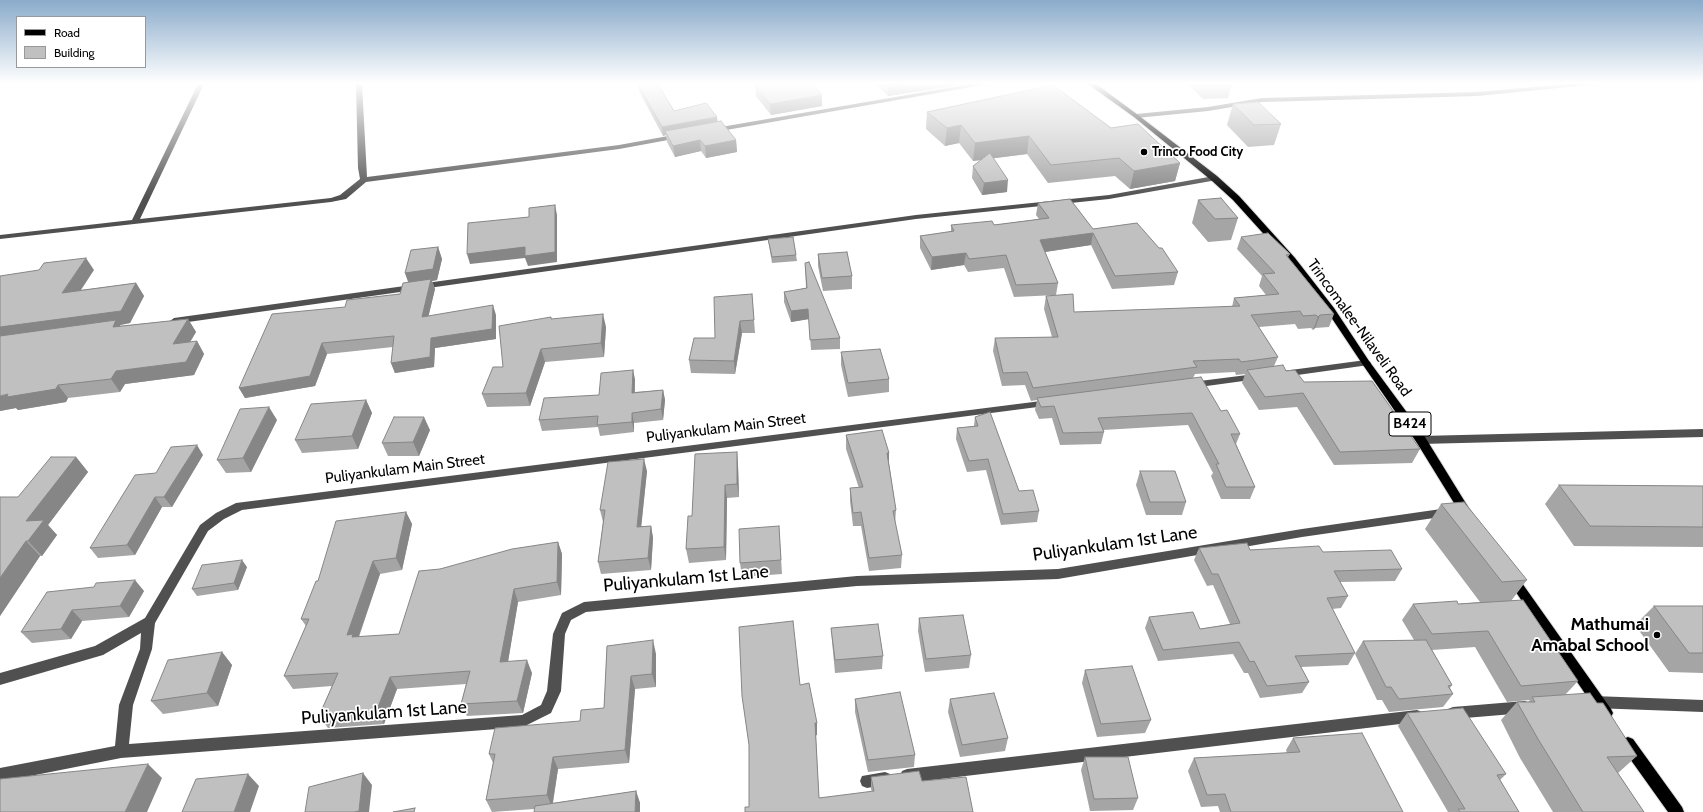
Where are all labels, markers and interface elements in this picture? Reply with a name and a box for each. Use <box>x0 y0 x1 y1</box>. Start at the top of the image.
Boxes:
legend <box>16 16 146 68</box>
text: Road <box>54 25 80 40</box>
text: Building <box>54 45 95 60</box>
place label: Trinco Food City <box>1152 144 1243 160</box>
marker: Trinco Food City <box>1139 147 1149 157</box>
street label: Trincomalee-Nilaveli Road <box>1303 256 1415 400</box>
street label: Puliyankulam Main Street <box>645 409 807 447</box>
road number: B424 <box>1389 412 1431 436</box>
street label: Puliyankulam Main Street <box>324 450 486 488</box>
street label: Puliyankulam 1st Lane <box>1031 522 1199 566</box>
street label: Puliyankulam 1st Lane <box>602 561 770 597</box>
place label: Mathumai Amabal School <box>1531 614 1649 656</box>
marker: Mathumai Amabal School <box>1652 630 1662 640</box>
street label: Puliyankulam 1st Lane <box>300 696 468 730</box>

